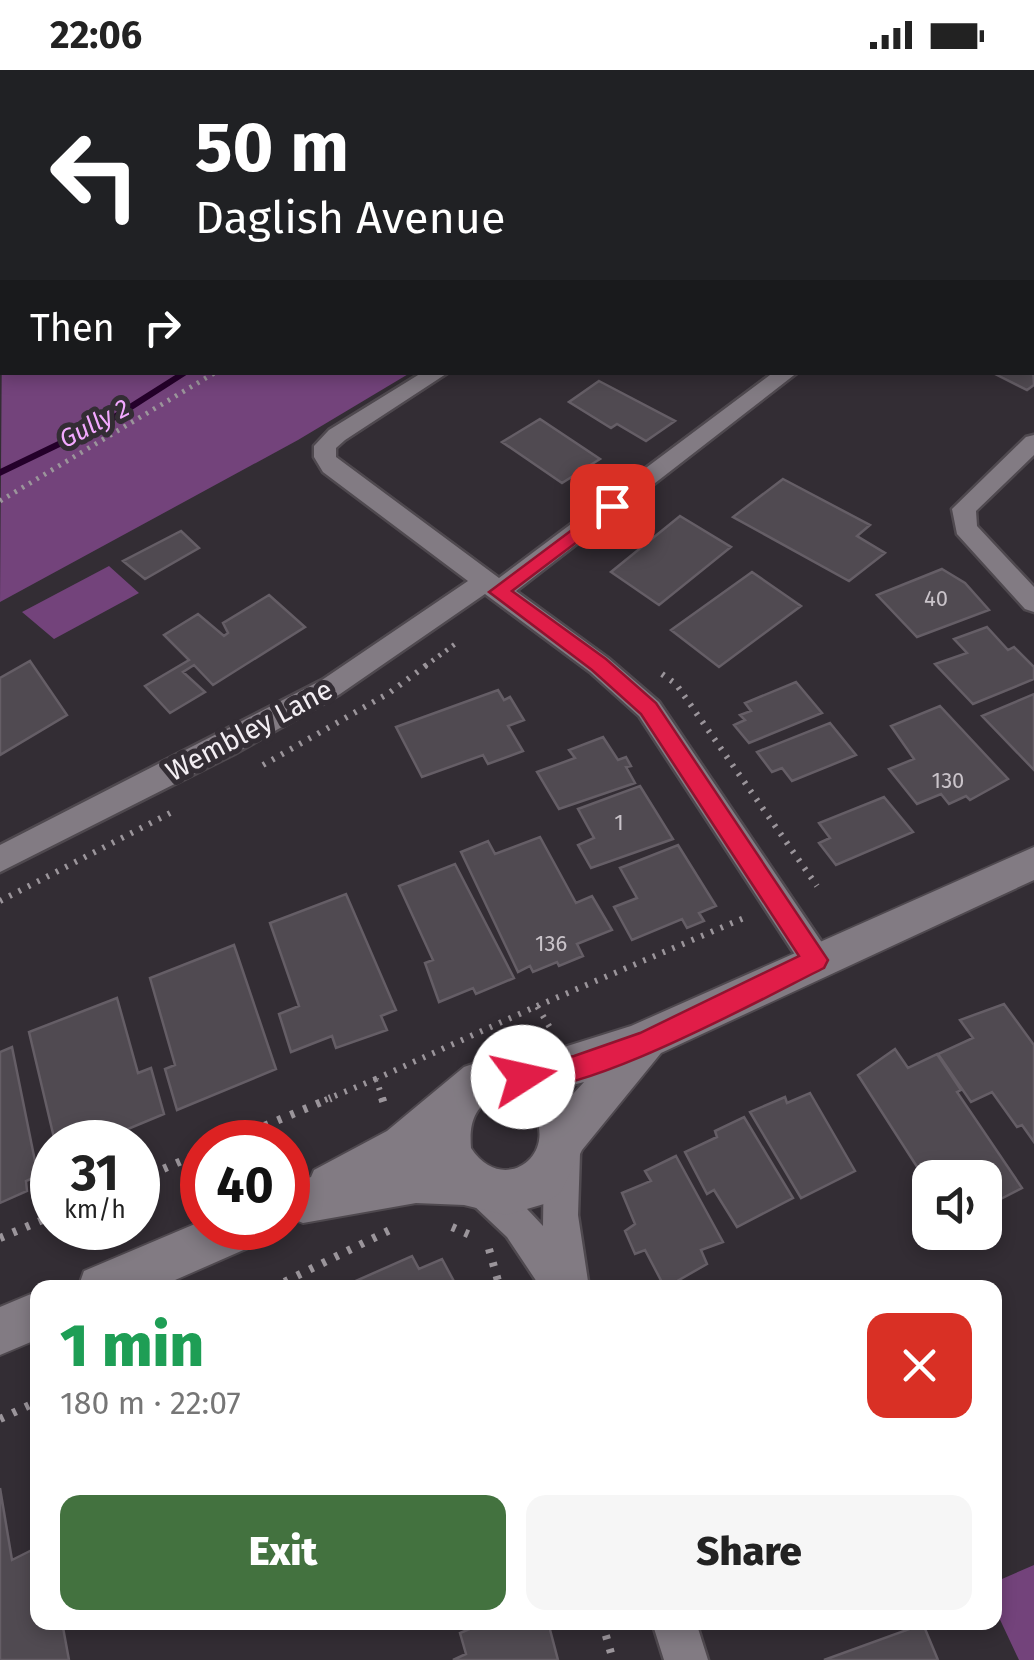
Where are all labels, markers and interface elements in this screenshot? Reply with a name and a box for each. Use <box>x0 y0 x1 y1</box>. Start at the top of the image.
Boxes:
text: 22:06 <box>50 12 142 58</box>
text: 50 m <box>195 106 349 190</box>
icon: left <box>30 110 160 240</box>
text: Daglish Avenue <box>195 191 506 245</box>
icon: right <box>135 300 190 355</box>
text: Then <box>30 305 115 351</box>
water label: Gully 2 <box>54 393 135 455</box>
pin <box>570 464 655 549</box>
icon: arrive <box>585 479 640 534</box>
house number: 40 <box>924 585 948 612</box>
street label: Wembley Lane <box>160 673 338 788</box>
house number: 130 <box>932 767 964 794</box>
house number: 1 <box>614 809 624 836</box>
house number: 136 <box>535 930 567 957</box>
position arrow <box>471 1025 575 1129</box>
speed limit sign: 40 <box>180 1120 310 1250</box>
text: 31 <box>71 1143 119 1203</box>
map controls <box>912 1160 1002 1250</box>
button: sound <box>912 1160 1002 1250</box>
text: km/h <box>64 1195 126 1225</box>
text: 1 min <box>60 1310 204 1382</box>
button: close <box>867 1313 972 1418</box>
text: 180 m · 22:07 <box>60 1384 241 1422</box>
button: Exit <box>60 1495 506 1610</box>
button: Share <box>526 1495 972 1610</box>

